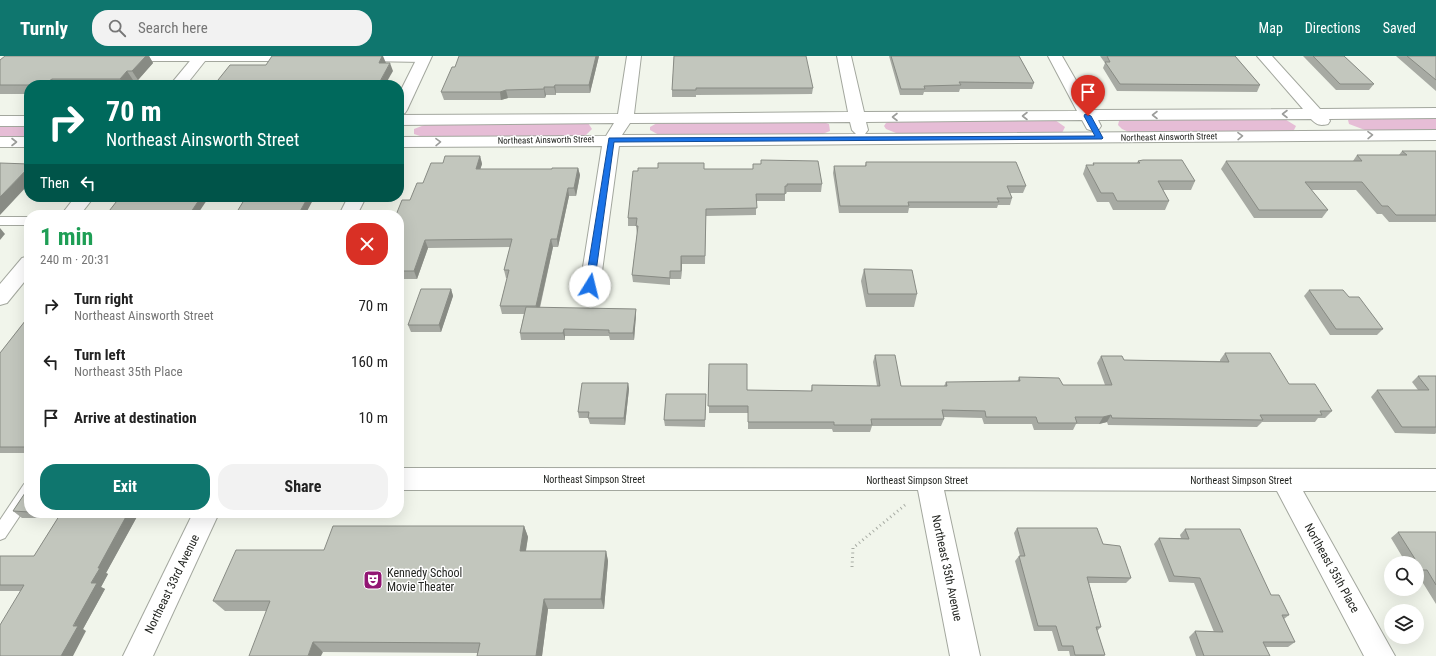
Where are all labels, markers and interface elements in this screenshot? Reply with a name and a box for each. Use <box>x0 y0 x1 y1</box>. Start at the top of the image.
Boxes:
search box <box>92 10 372 46</box>
text: Turnly <box>20 17 68 40</box>
icon: search <box>106 17 128 39</box>
text: Search here <box>138 19 208 37</box>
text: Map <box>1259 20 1283 36</box>
text: Directions <box>1305 20 1361 36</box>
text: Saved <box>1383 20 1416 36</box>
pin <box>1071 75 1105 116</box>
icon: arrive <box>1077 81 1099 103</box>
text: 70 m <box>106 95 162 128</box>
icon: right <box>40 96 92 148</box>
one-way arrow <box>1282 110 1288 118</box>
one-way arrow <box>1152 111 1158 119</box>
one-way arrow <box>1022 112 1028 120</box>
one-way arrow <box>892 113 898 121</box>
text: Northeast Ainsworth Street <box>106 129 299 150</box>
street label: Northeast Ainsworth Street <box>1121 131 1218 143</box>
one-way arrow <box>1367 131 1373 139</box>
one-way arrow <box>1237 132 1243 141</box>
street label: Northeast Ainsworth Street <box>498 134 595 146</box>
one-way arrow <box>435 137 441 146</box>
one-way arrow <box>12 138 18 146</box>
icon: left <box>77 172 99 194</box>
text: Then <box>40 174 69 192</box>
text: 1 min <box>40 223 93 251</box>
button: close <box>346 223 388 265</box>
text: 240 m · 20:31 <box>40 252 110 267</box>
position arrow <box>569 265 611 307</box>
text: Turn right <box>74 290 133 308</box>
icon: right <box>40 295 62 317</box>
text: 70 m <box>358 297 388 315</box>
text: Northeast Ainsworth Street <box>74 308 214 323</box>
text: Turn left <box>74 346 125 364</box>
icon: left <box>40 351 62 373</box>
text: 160 m <box>351 353 388 371</box>
text: Northeast 35th Place <box>74 364 183 379</box>
icon: arrive <box>40 407 62 429</box>
text: Arrive at destination <box>74 409 197 427</box>
text: 10 m <box>358 409 388 427</box>
button: Exit <box>40 464 210 510</box>
button: Share <box>218 464 388 510</box>
street label: Northeast Simpson Street <box>543 474 645 485</box>
street label: Northeast Simpson Street <box>866 475 968 486</box>
street label: Northeast Simpson Street <box>1190 475 1292 486</box>
street label: Northeast 35th Avenue <box>929 514 965 623</box>
street label: Northeast 35th Place <box>1302 521 1363 616</box>
street label: Northeast 33rd Avenue <box>142 532 202 636</box>
map controls <box>1384 556 1424 644</box>
button: search <box>1384 556 1424 596</box>
place label: Kennedy School Movie Theater <box>387 566 462 594</box>
theatre icon: Kennedy School Movie Theater <box>362 569 384 591</box>
button: layers <box>1384 604 1424 644</box>

